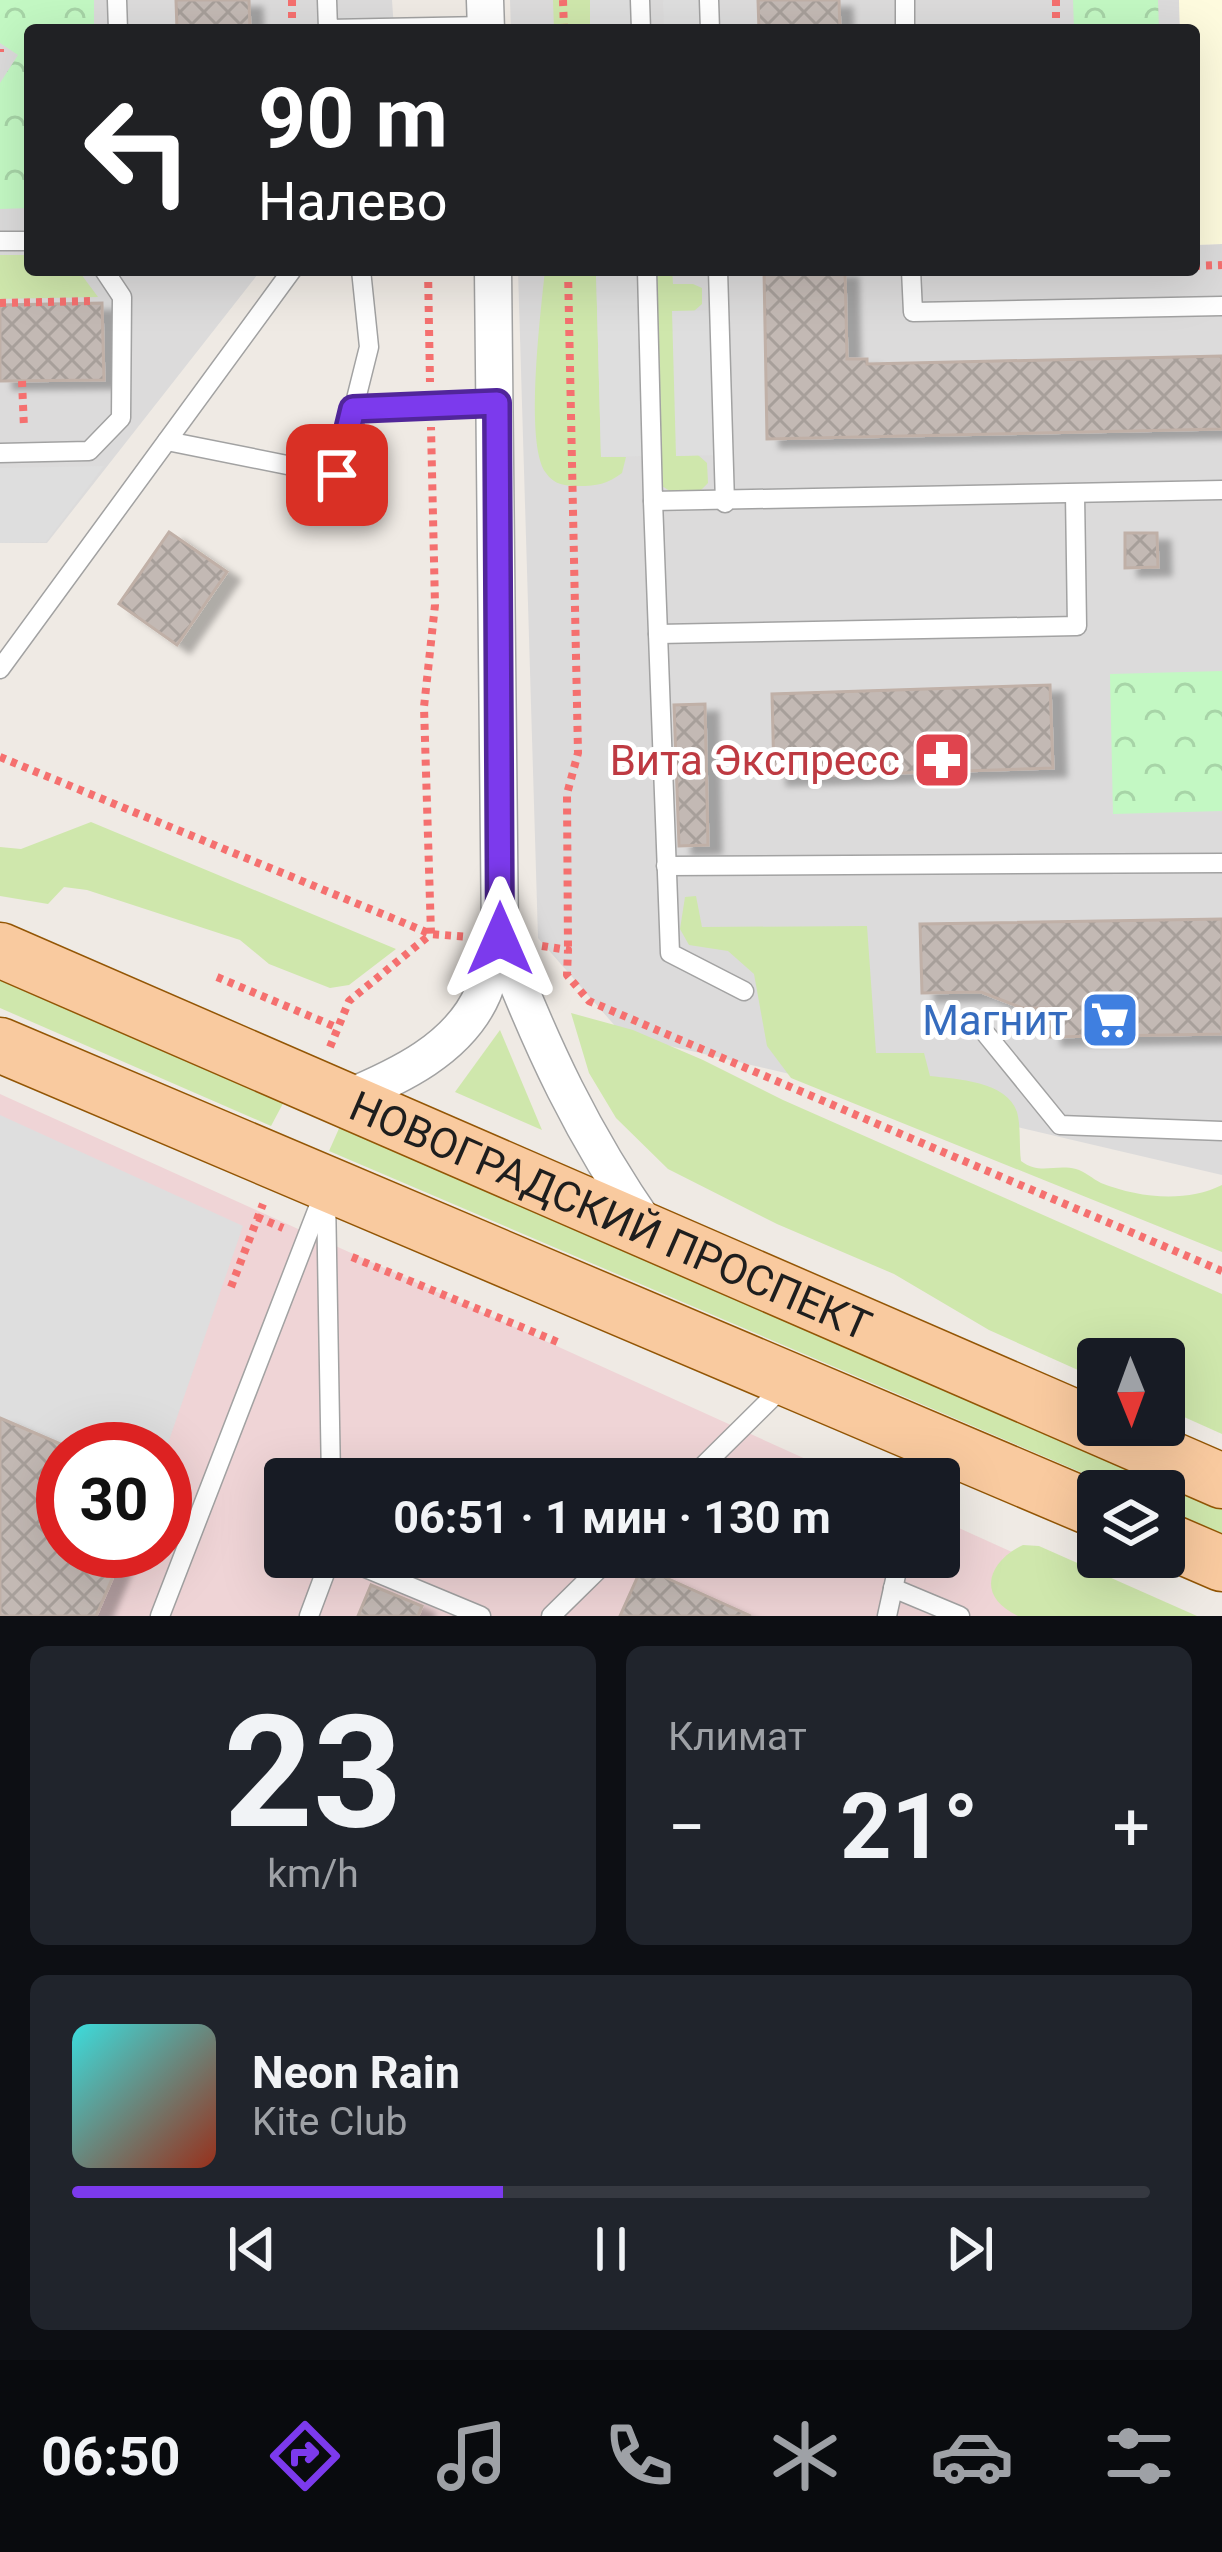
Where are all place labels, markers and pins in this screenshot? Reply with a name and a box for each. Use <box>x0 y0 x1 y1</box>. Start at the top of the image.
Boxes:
pin <box>286 424 388 526</box>
pharmacy icon: Вита Экспресс <box>911 729 973 791</box>
place label: Вита Экспресс <box>610 736 900 785</box>
supermarket icon: Магнит <box>1079 989 1141 1051</box>
place label: Магнит <box>922 996 1068 1045</box>

